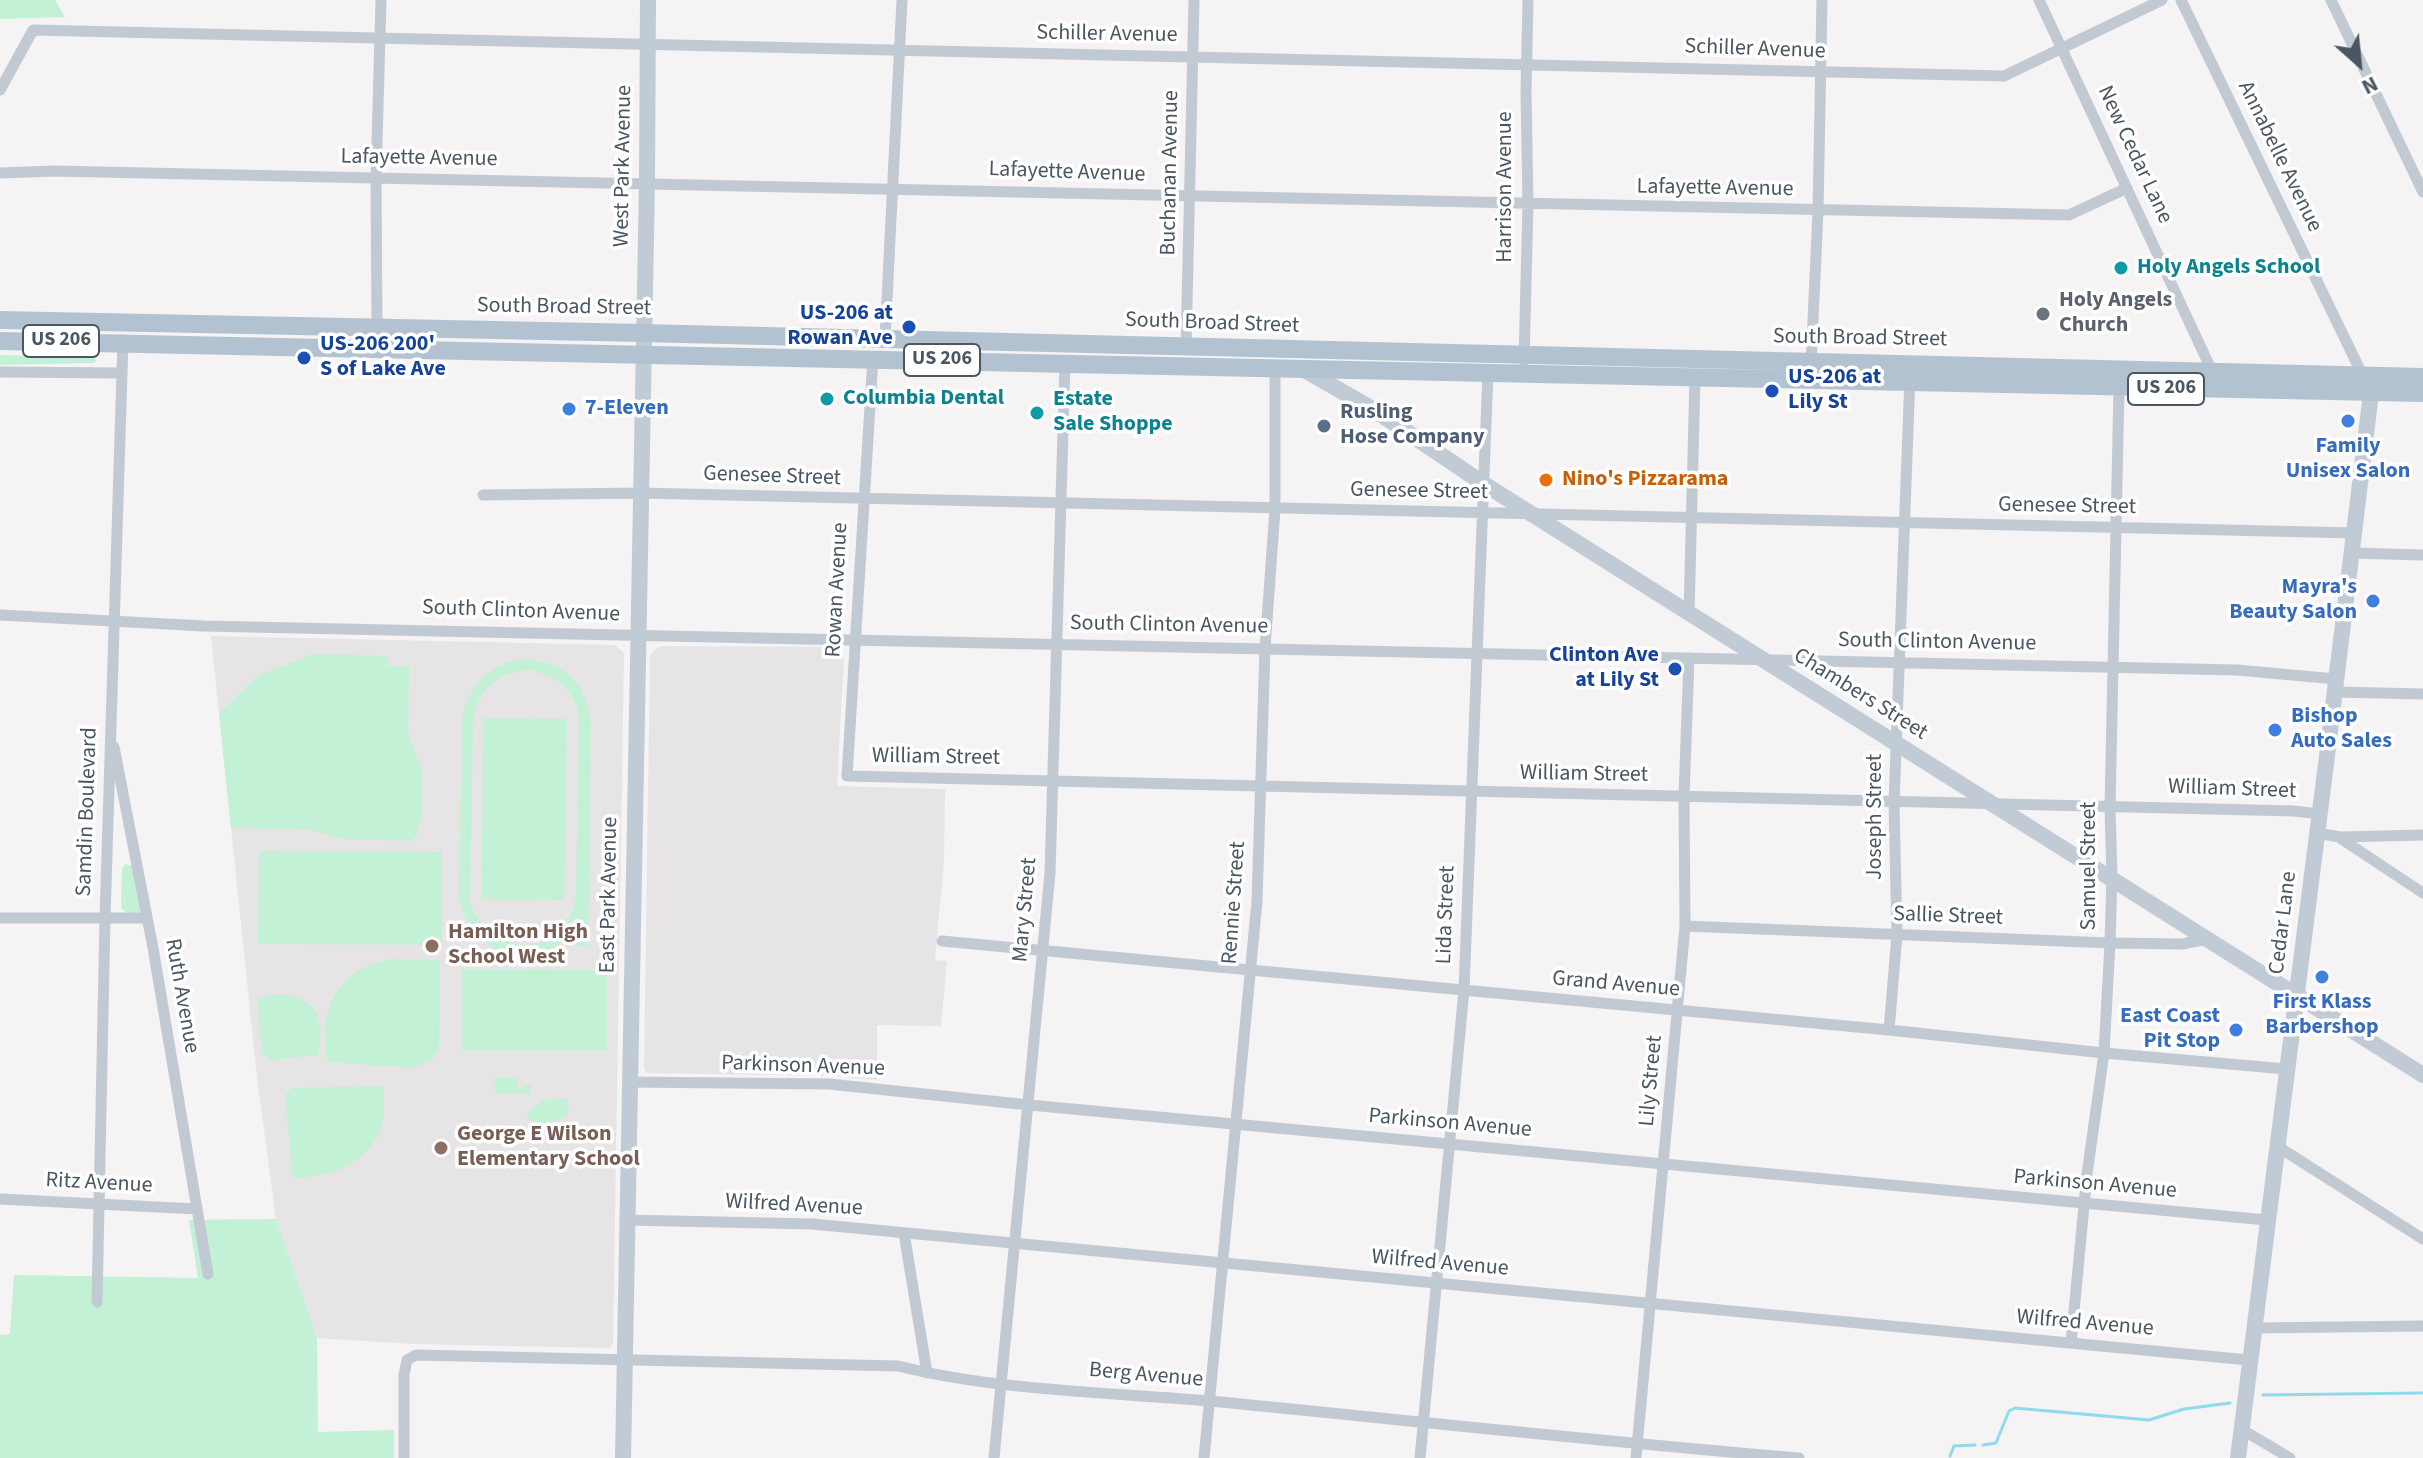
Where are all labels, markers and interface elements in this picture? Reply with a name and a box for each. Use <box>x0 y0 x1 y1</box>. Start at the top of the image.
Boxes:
street label: Schiller Avenue <box>1036 21 1178 49</box>
north arrow <box>2319 24 2399 104</box>
street label: Schiller Avenue <box>1684 34 1826 66</box>
text: N <box>2356 68 2384 103</box>
street label: Annabelle Avenue <box>2231 77 2327 237</box>
street label: New Cedar Lane <box>2091 82 2177 228</box>
street label: West Park Avenue <box>609 85 639 247</box>
street label: Buchanan Avenue <box>1156 90 1186 256</box>
street label: Harrison Avenue <box>1493 111 1519 263</box>
street label: Lafayette Avenue <box>340 144 498 174</box>
street label: Lafayette Avenue <box>988 157 1146 189</box>
street label: Lafayette Avenue <box>1636 174 1794 204</box>
place label: Holy Angels School <box>2137 255 2320 281</box>
marker: Holy Angels School <box>2112 259 2130 277</box>
place label: Holy Angels Church <box>2059 288 2172 340</box>
street label: South Broad Street <box>477 293 651 323</box>
place label: US-206 at Rowan Ave <box>787 301 893 352</box>
marker: Holy Angels Church <box>2034 305 2052 323</box>
street label: South Broad Street <box>1124 308 1300 340</box>
marker: US-206 at Rowan Ave <box>900 318 918 336</box>
street label: South Broad Street <box>1773 324 1947 354</box>
road number: US 206 <box>23 325 99 357</box>
place label: US-206 200' S of Lake Ave <box>320 332 446 384</box>
road number: US 206 <box>904 344 980 376</box>
marker: US-206 200' S of Lake Ave <box>295 349 313 367</box>
place label: US-206 at Lily St <box>1788 365 1881 416</box>
road number: US 206 <box>2128 373 2204 405</box>
marker: US-206 at Lily St <box>1763 382 1781 400</box>
place label: Columbia Dental <box>843 386 1004 412</box>
place label: Estate Sale Shoppe <box>1053 387 1173 438</box>
marker: Columbia Dental <box>818 390 836 408</box>
place label: 7-Eleven <box>585 396 669 422</box>
marker: 7-Eleven <box>560 400 578 418</box>
place label: Rusling Hose Company <box>1340 400 1484 452</box>
marker: Estate Sale Shoppe <box>1028 404 1046 422</box>
marker: Family Unisex Salon <box>2339 412 2357 430</box>
marker: Rusling Hose Company <box>1315 417 1333 435</box>
place label: Family Unisex Salon <box>2286 434 2410 486</box>
street label: Genesee Street <box>703 461 841 493</box>
place label: Nino's Pizzarama <box>1562 467 1728 493</box>
marker: Nino's Pizzarama <box>1537 471 1555 489</box>
street label: Genesee Street <box>1350 478 1488 506</box>
street label: Genesee Street <box>1998 493 2136 521</box>
street label: Rowan Avenue <box>821 522 855 658</box>
place label: Mayra's Beauty Salon <box>2229 575 2357 626</box>
marker: Mayra's Beauty Salon <box>2364 592 2382 610</box>
street label: South Clinton Avenue <box>421 595 621 629</box>
street label: South Clinton Avenue <box>1070 611 1268 641</box>
street label: South Clinton Avenue <box>1838 628 2036 658</box>
place label: Clinton Ave at Lily St <box>1549 643 1659 694</box>
street label: Chambers Street <box>1788 643 1932 747</box>
marker: Clinton Ave at Lily St <box>1666 660 1684 678</box>
place label: Bishop Auto Sales <box>2291 704 2392 756</box>
marker: Bishop Auto Sales <box>2266 721 2284 739</box>
street label: Samdin Boulevard <box>72 727 104 897</box>
street label: William Street <box>872 744 1000 772</box>
street label: Joseph Street <box>1863 754 1889 880</box>
street label: William Street <box>1520 761 1648 789</box>
street label: William Street <box>2167 775 2297 805</box>
street label: Samuel Street <box>2077 801 2103 931</box>
street label: East Park Avenue <box>595 816 625 974</box>
street label: Rennie Street <box>1218 841 1252 965</box>
street label: Mary Street <box>1008 857 1044 963</box>
street label: Lida Street <box>1432 865 1462 965</box>
street label: Cedar Lane <box>2265 870 2303 976</box>
street label: Sallie Street <box>1893 902 2003 932</box>
place label: Hamilton High School West <box>448 920 588 972</box>
street label: Ruth Avenue <box>158 937 204 1055</box>
marker: Hamilton High School West <box>423 937 441 955</box>
street label: Grand Avenue <box>1551 966 1681 1004</box>
marker: First Klass Barbershop <box>2313 968 2331 986</box>
place label: First Klass Barbershop <box>2265 990 2379 1042</box>
place label: East Coast Pit Stop <box>2120 1004 2220 1056</box>
marker: East Coast Pit Stop <box>2227 1021 2245 1039</box>
street label: Lily Street <box>1635 1034 1669 1128</box>
street label: Parkinson Avenue <box>721 1051 885 1083</box>
street label: Parkinson Avenue <box>1367 1104 1533 1144</box>
place label: George E Wilson Elementary School <box>457 1122 640 1174</box>
marker: George E Wilson Elementary School <box>432 1139 450 1157</box>
street label: Parkinson Avenue <box>2012 1165 2178 1205</box>
street label: Ritz Avenue <box>45 1168 153 1200</box>
street label: Wilfred Avenue <box>725 1189 863 1223</box>
street label: Wilfred Avenue <box>1370 1245 1510 1283</box>
street label: Wilfred Avenue <box>2015 1305 2155 1343</box>
street label: Berg Avenue <box>1088 1358 1204 1394</box>

